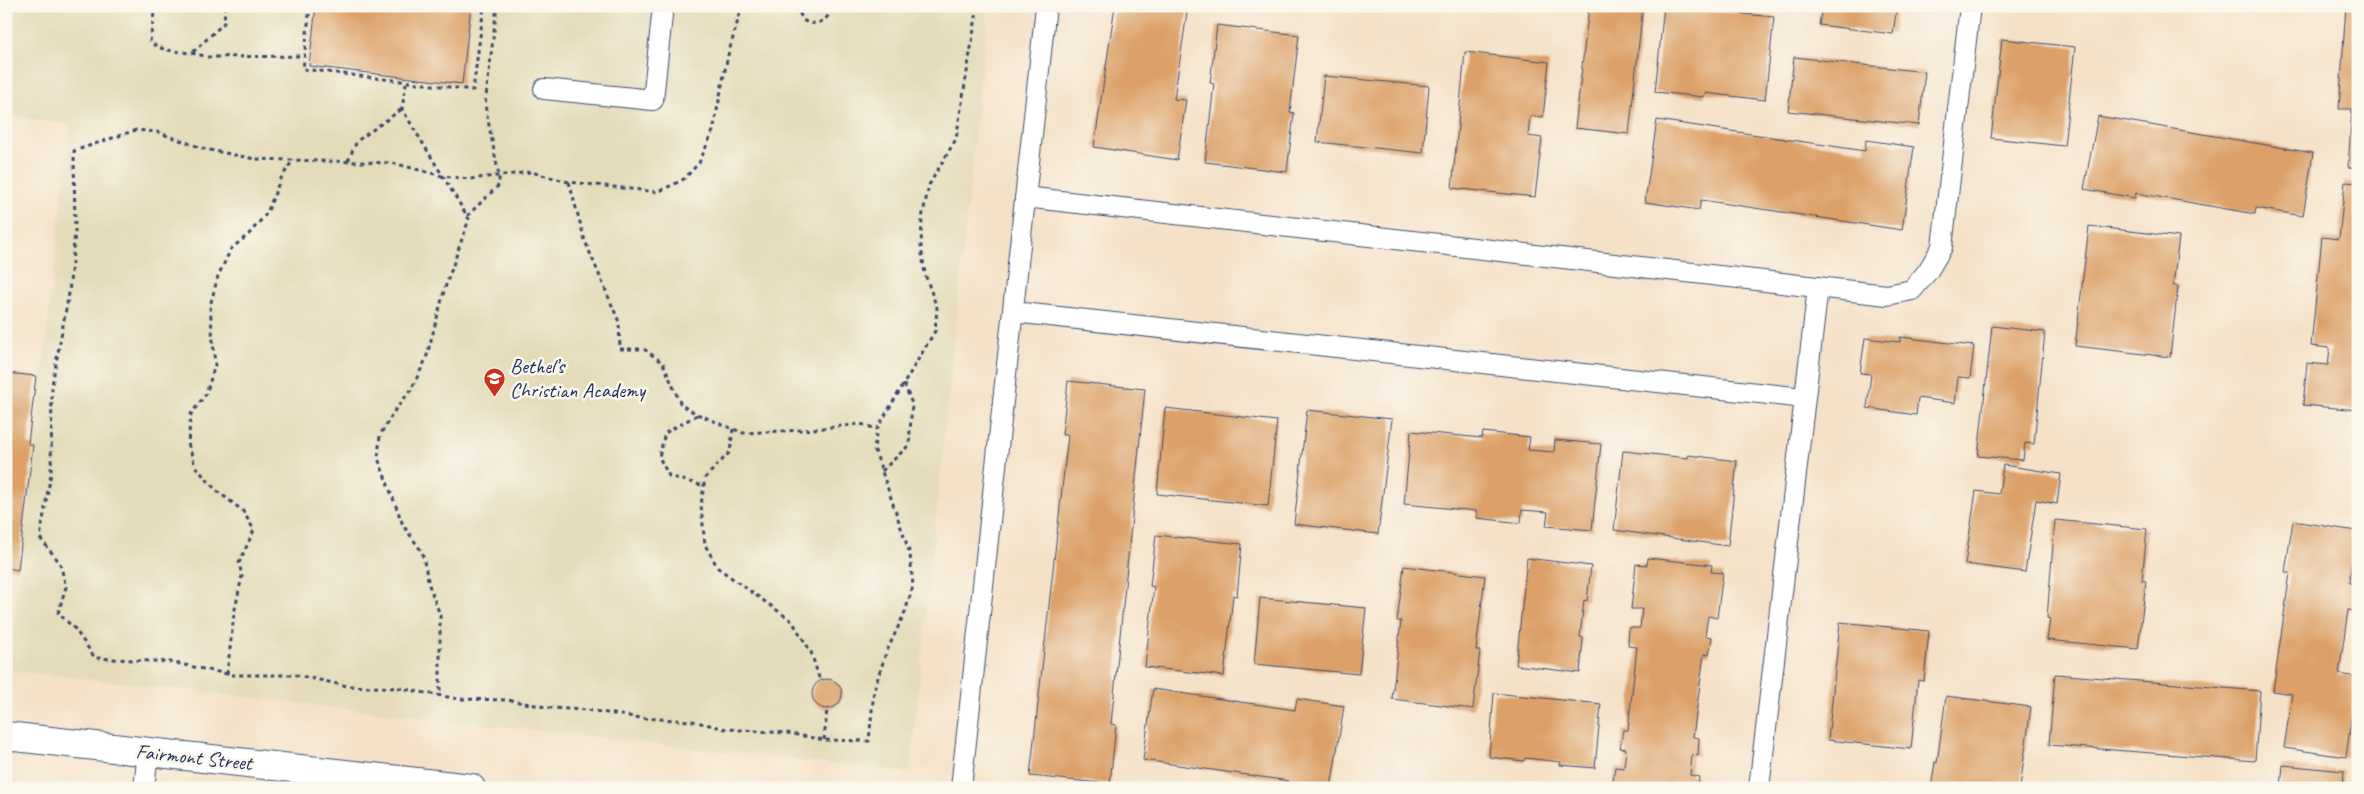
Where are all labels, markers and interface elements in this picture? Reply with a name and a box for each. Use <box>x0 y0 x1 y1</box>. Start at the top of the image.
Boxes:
place label: Bethel’s Christian Academy <box>510 353 647 403</box>
school or university icon: Bethel’s Christian Academy <box>482 366 506 397</box>
street label: Fairmont Street <box>135 738 255 776</box>

